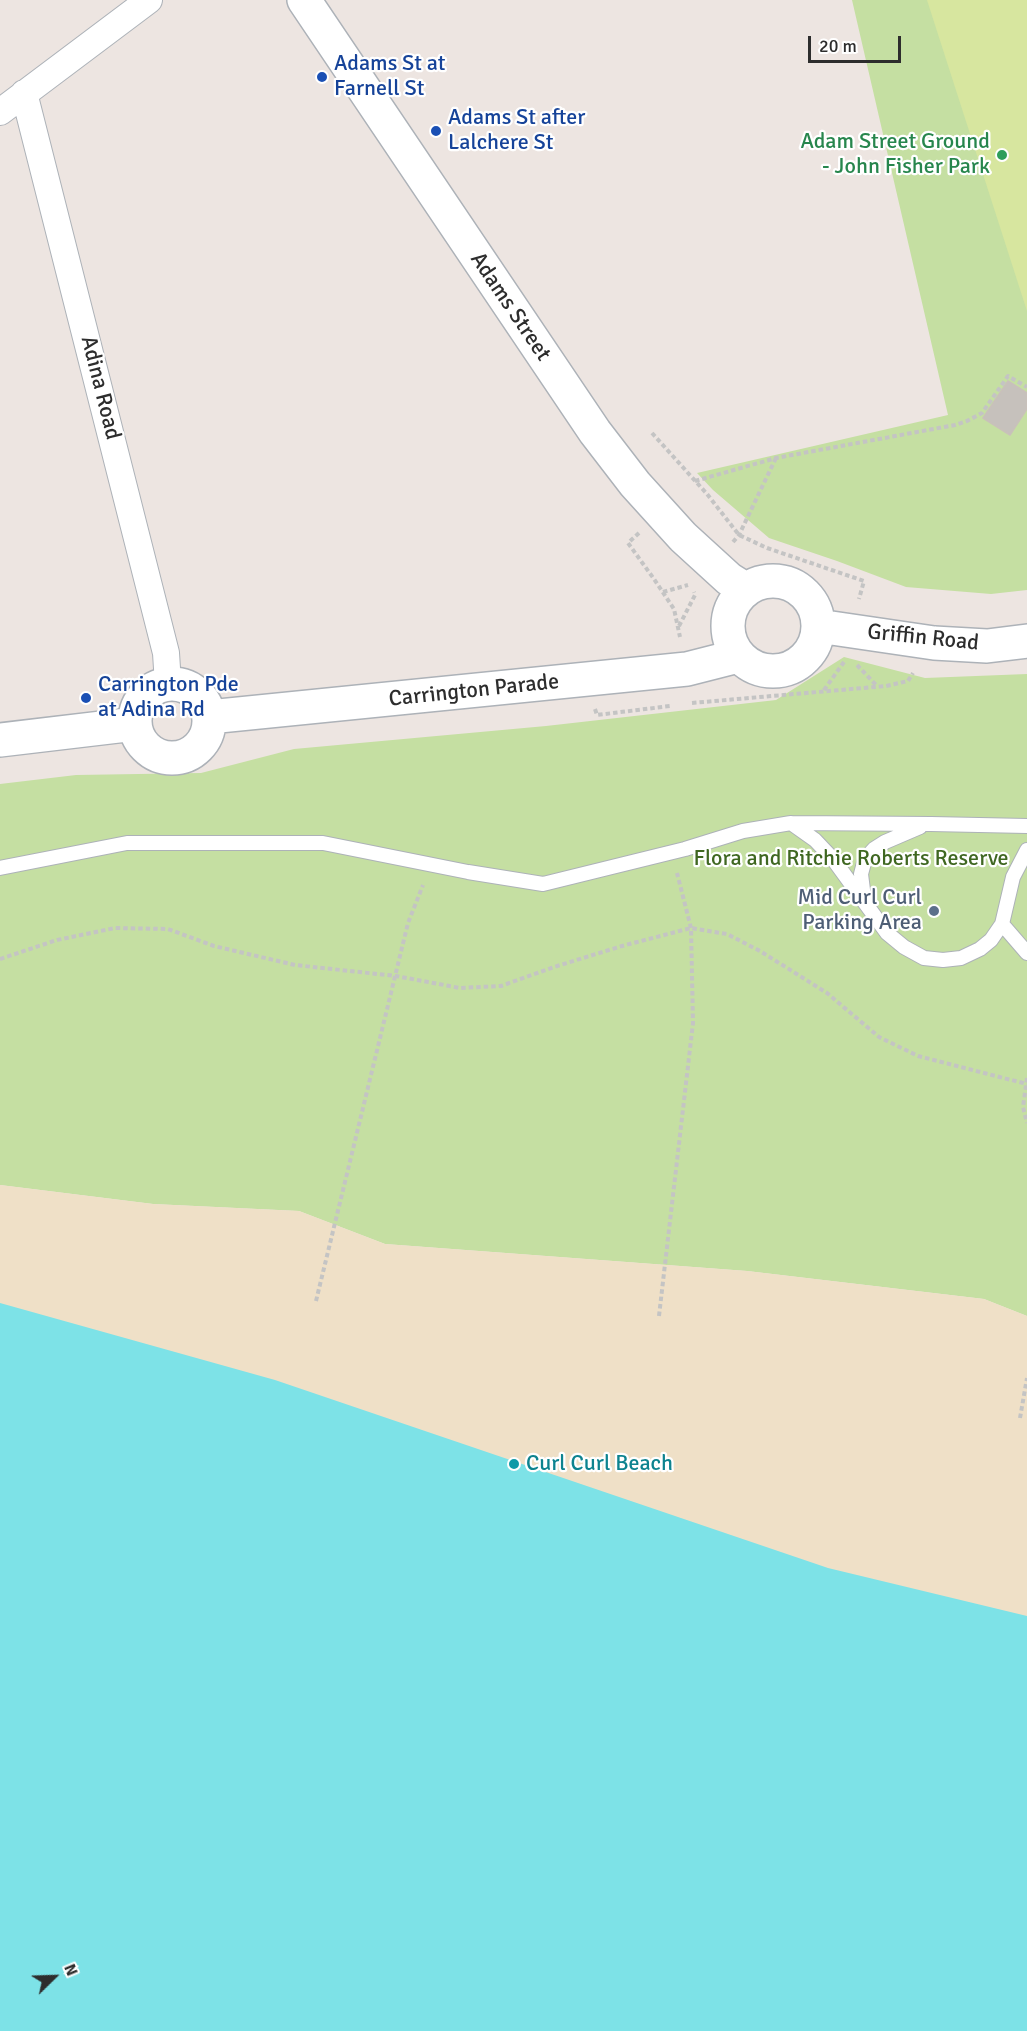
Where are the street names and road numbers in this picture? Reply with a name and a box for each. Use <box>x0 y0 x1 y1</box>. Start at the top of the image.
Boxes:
street label: Adams Street <box>464 248 556 366</box>
street label: Adina Road <box>74 333 126 443</box>
street label: Griffin Road <box>866 619 980 657</box>
street label: Carrington Parade <box>388 669 560 713</box>

